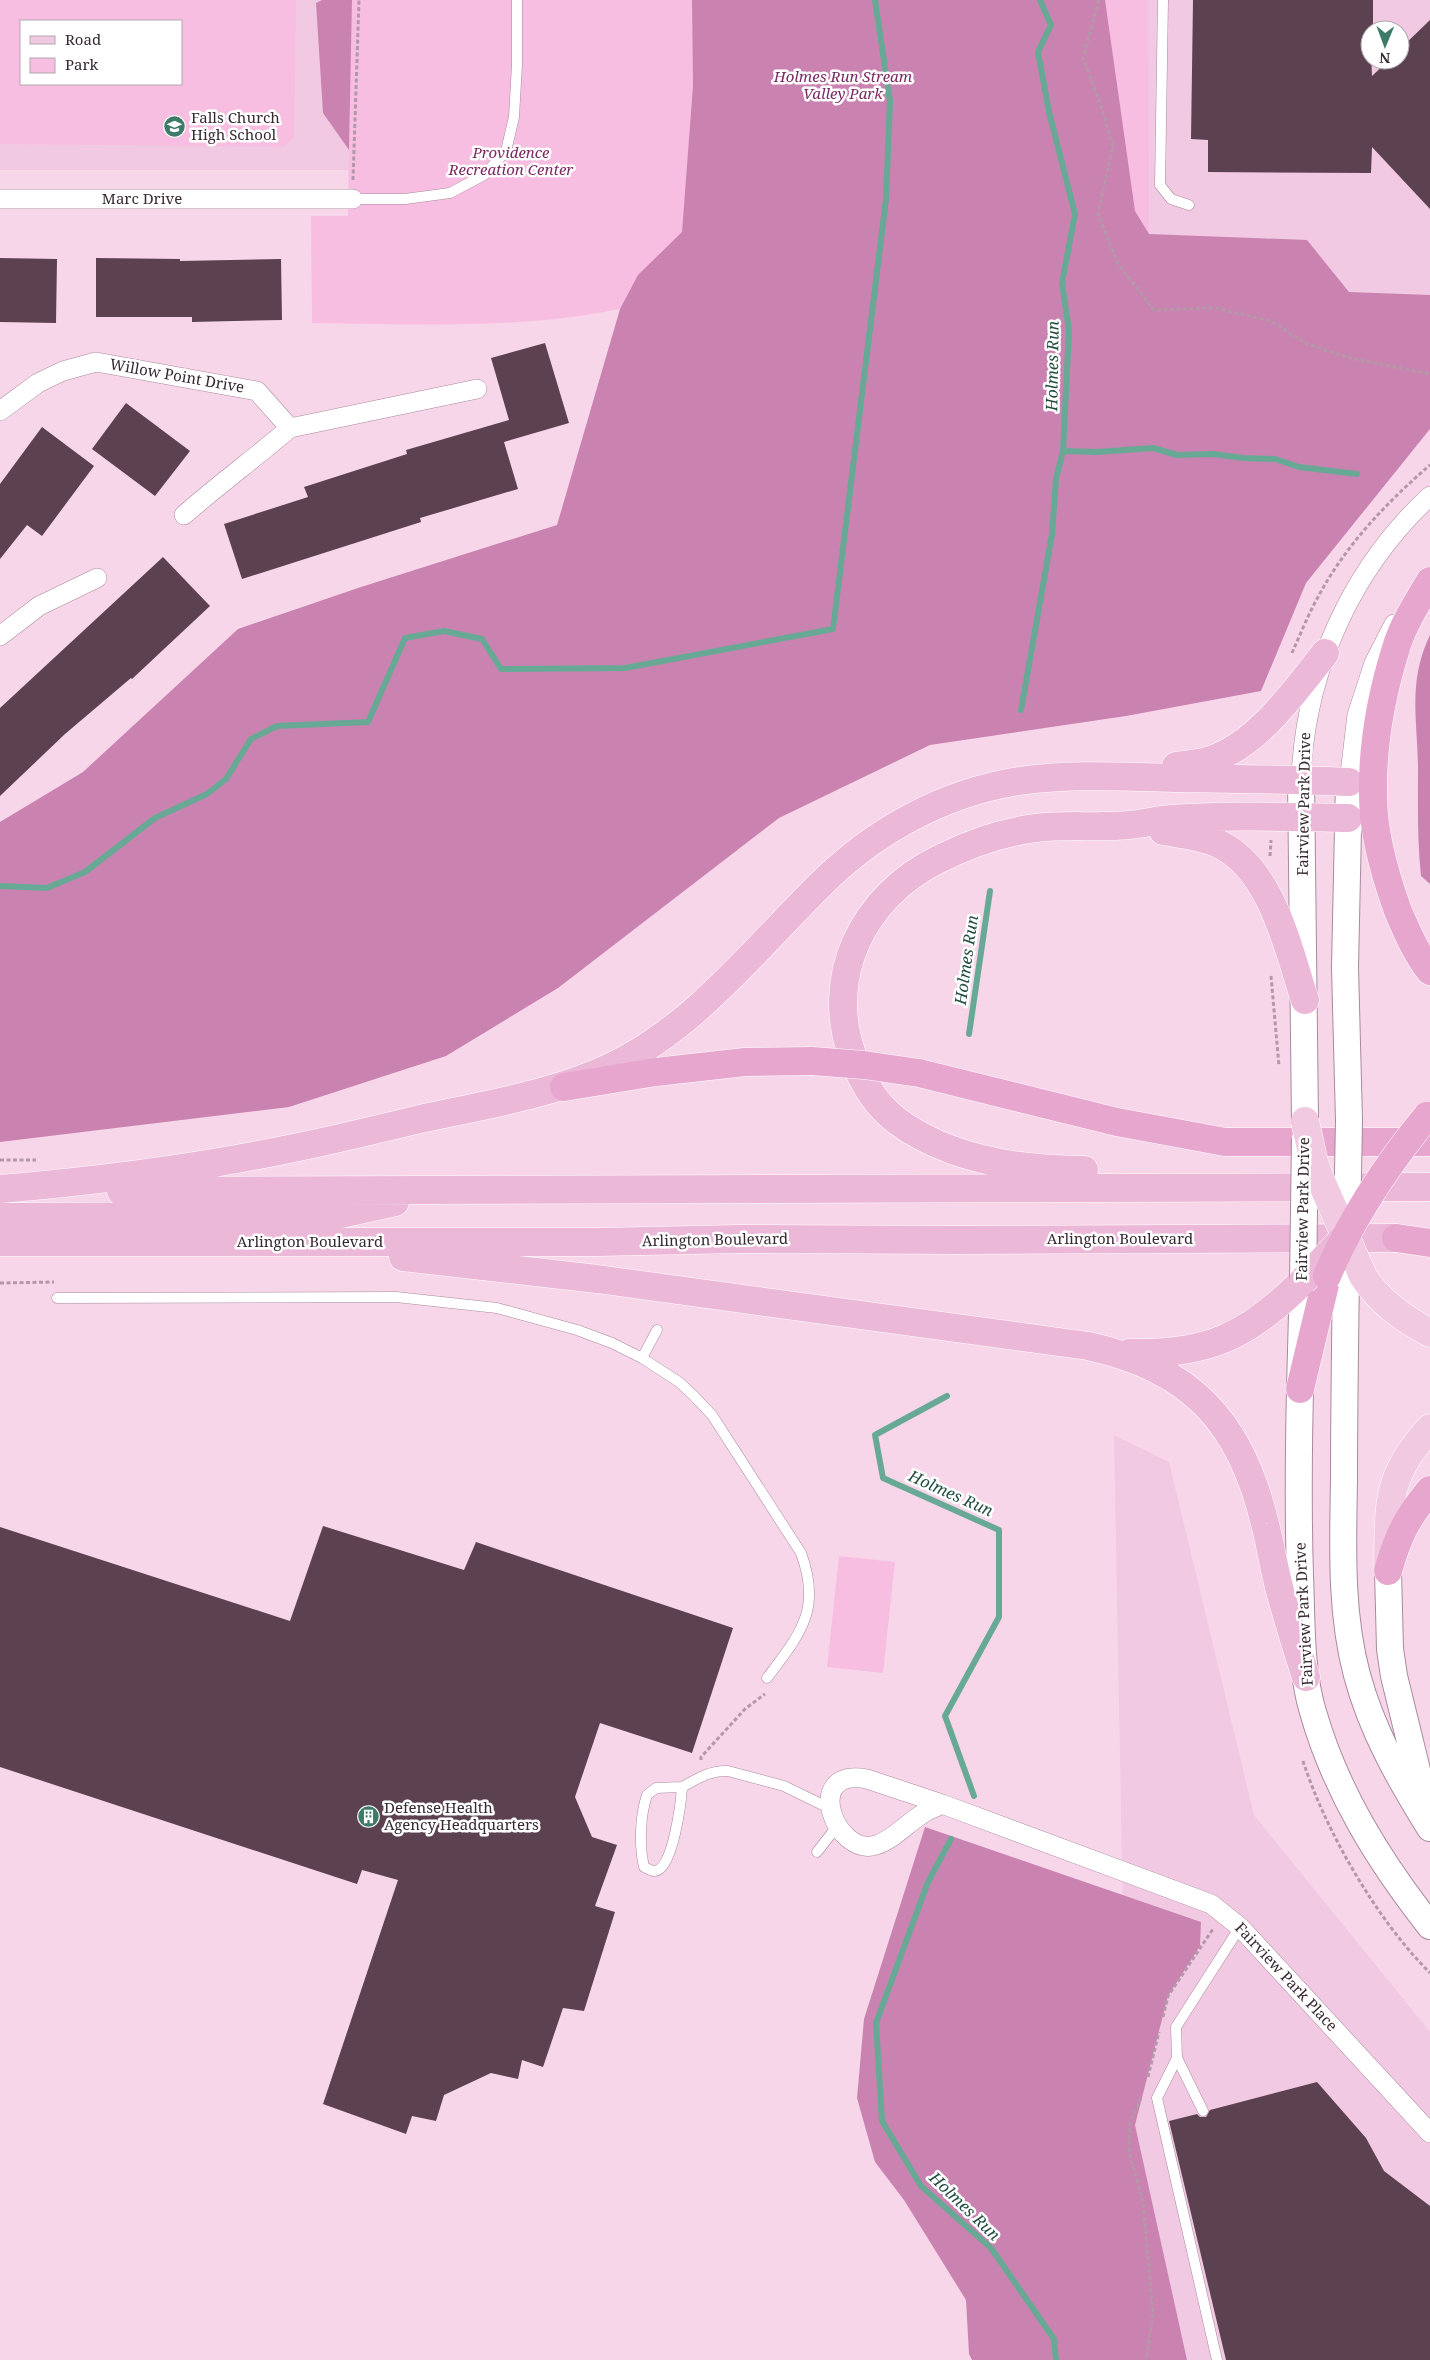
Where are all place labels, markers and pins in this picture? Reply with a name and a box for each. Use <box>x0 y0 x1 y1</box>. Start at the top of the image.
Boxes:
place label: Falls Church High School <box>191 107 280 144</box>
school or university icon: Falls Church High School <box>163 115 187 139</box>
place label: Defense Health Agency Headquarters <box>384 1797 539 1834</box>
building icon: Defense Health Agency Headquarters <box>356 1805 380 1829</box>

